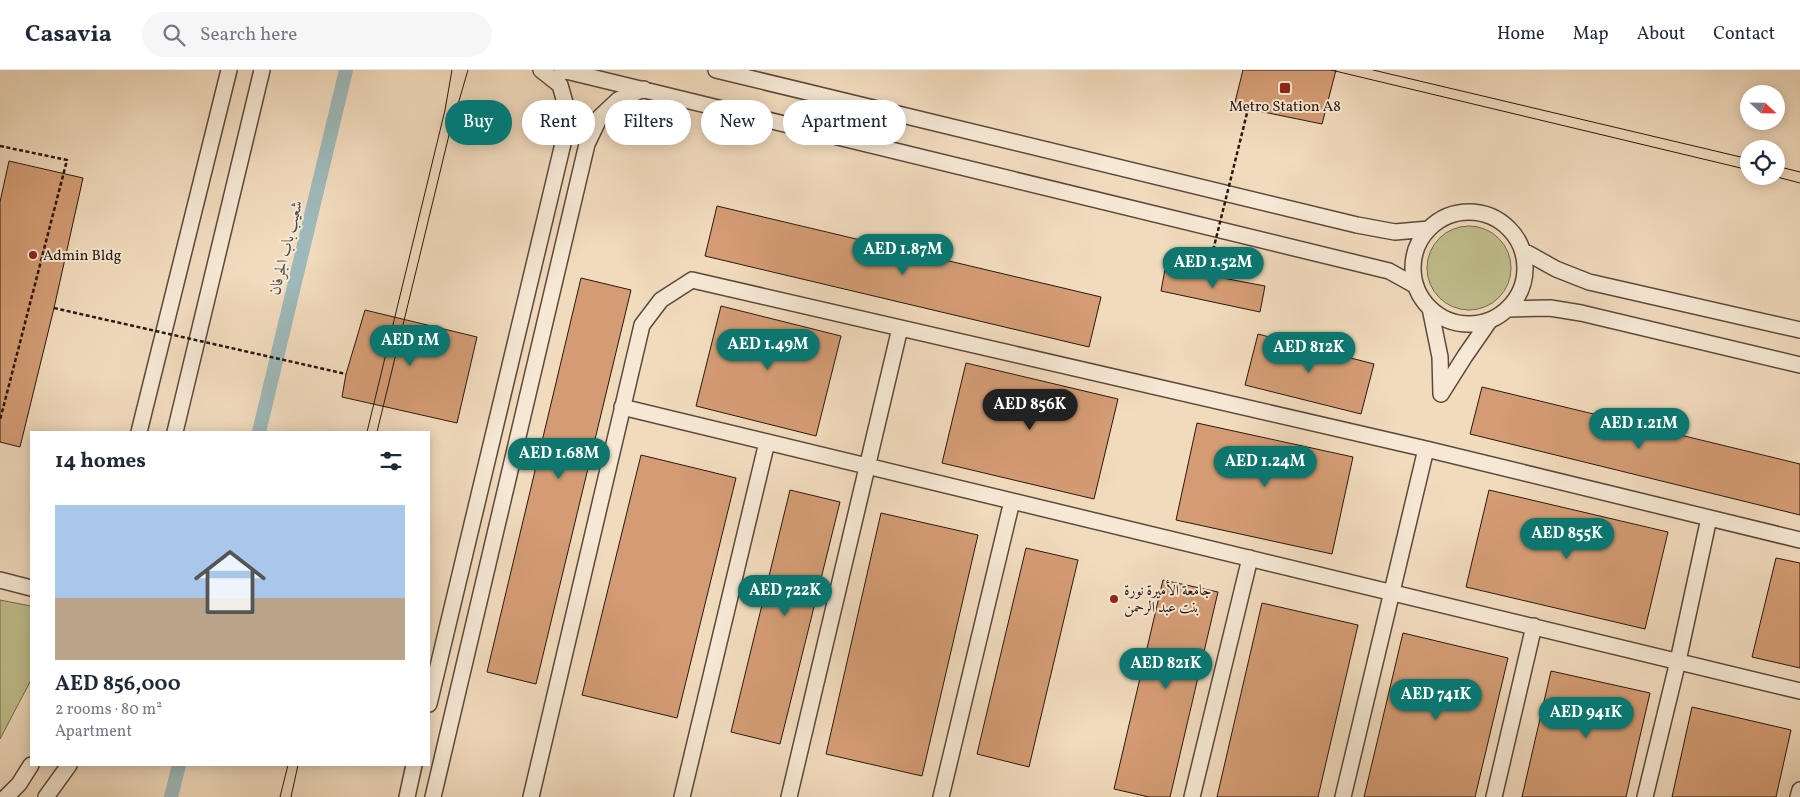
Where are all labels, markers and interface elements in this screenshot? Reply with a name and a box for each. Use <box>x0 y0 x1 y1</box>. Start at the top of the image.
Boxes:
search box <box>142 12 492 57</box>
text: Casavia <box>25 18 112 52</box>
icon: search <box>160 21 188 49</box>
text: Search here <box>200 22 297 48</box>
text: Home <box>1497 22 1545 47</box>
text: Map <box>1573 22 1609 47</box>
text: About <box>1637 22 1685 47</box>
text: Contact <box>1713 22 1775 47</box>
marker: Metro Station A8 <box>1278 81 1292 95</box>
north arrow <box>1740 85 1785 130</box>
map controls <box>1740 85 1785 185</box>
place label: Metro Station A8 <box>1229 97 1341 118</box>
chip: Buy <box>445 100 512 145</box>
chip: Rent <box>522 100 595 145</box>
chip: Filters <box>605 100 691 145</box>
chip: New <box>701 100 773 145</box>
chip: Apartment <box>783 100 906 145</box>
button: locate <box>1740 140 1785 185</box>
water label: شعيب باب الجرفان <box>265 198 309 297</box>
pin: AED 1.87M <box>846 234 960 276</box>
text: AED 1.87M <box>863 239 943 261</box>
place label: Admin Bldg <box>43 246 122 267</box>
pin: AED 1.52M <box>1156 246 1270 289</box>
marker: Admin Bldg <box>27 249 39 261</box>
text: AED 1.52M <box>1174 252 1252 274</box>
pin: AED 1M <box>369 324 451 367</box>
pin: AED 1.49M <box>711 328 825 371</box>
text: AED 1M <box>381 330 439 352</box>
pin: AED 812K <box>1257 332 1361 374</box>
text: AED 1.49M <box>728 334 808 356</box>
text: AED 812K <box>1273 337 1345 359</box>
pin: AED 856K <box>978 388 1082 431</box>
text: AED 856K <box>994 394 1066 416</box>
pin: AED 1.21M <box>1582 408 1696 450</box>
text: AED 1.21M <box>1600 413 1678 435</box>
pin: AED 1.68M <box>502 438 616 480</box>
text: AED 1.68M <box>519 443 599 465</box>
pin: AED 1.24M <box>1208 446 1322 488</box>
text: 14 homes <box>55 447 146 476</box>
icon: filters <box>377 447 405 475</box>
text: AED 1.24M <box>1225 451 1305 473</box>
pin: AED 855K <box>1515 518 1619 560</box>
text: AED 855K <box>1531 523 1603 545</box>
icon: home <box>185 537 275 627</box>
pin: AED 722K <box>733 574 837 617</box>
place label: جامعة الأميرة نورة بنت عبد الرحمن <box>1124 579 1212 619</box>
text: AED 722K <box>749 580 821 602</box>
marker: جامعة الأميرة نورة بنت عبد الرحمن <box>1108 593 1120 605</box>
pin: AED 821K <box>1114 648 1218 690</box>
text: AED 821K <box>1130 653 1202 675</box>
text: AED 856,000 <box>55 670 181 699</box>
pin: AED 741K <box>1384 678 1488 721</box>
text: AED 741K <box>1401 684 1471 706</box>
pin: AED 941K <box>1534 696 1638 739</box>
text: 2 rooms · 80 m² <box>55 699 162 721</box>
text: AED 941K <box>1550 702 1622 724</box>
text: Apartment <box>55 721 132 743</box>

